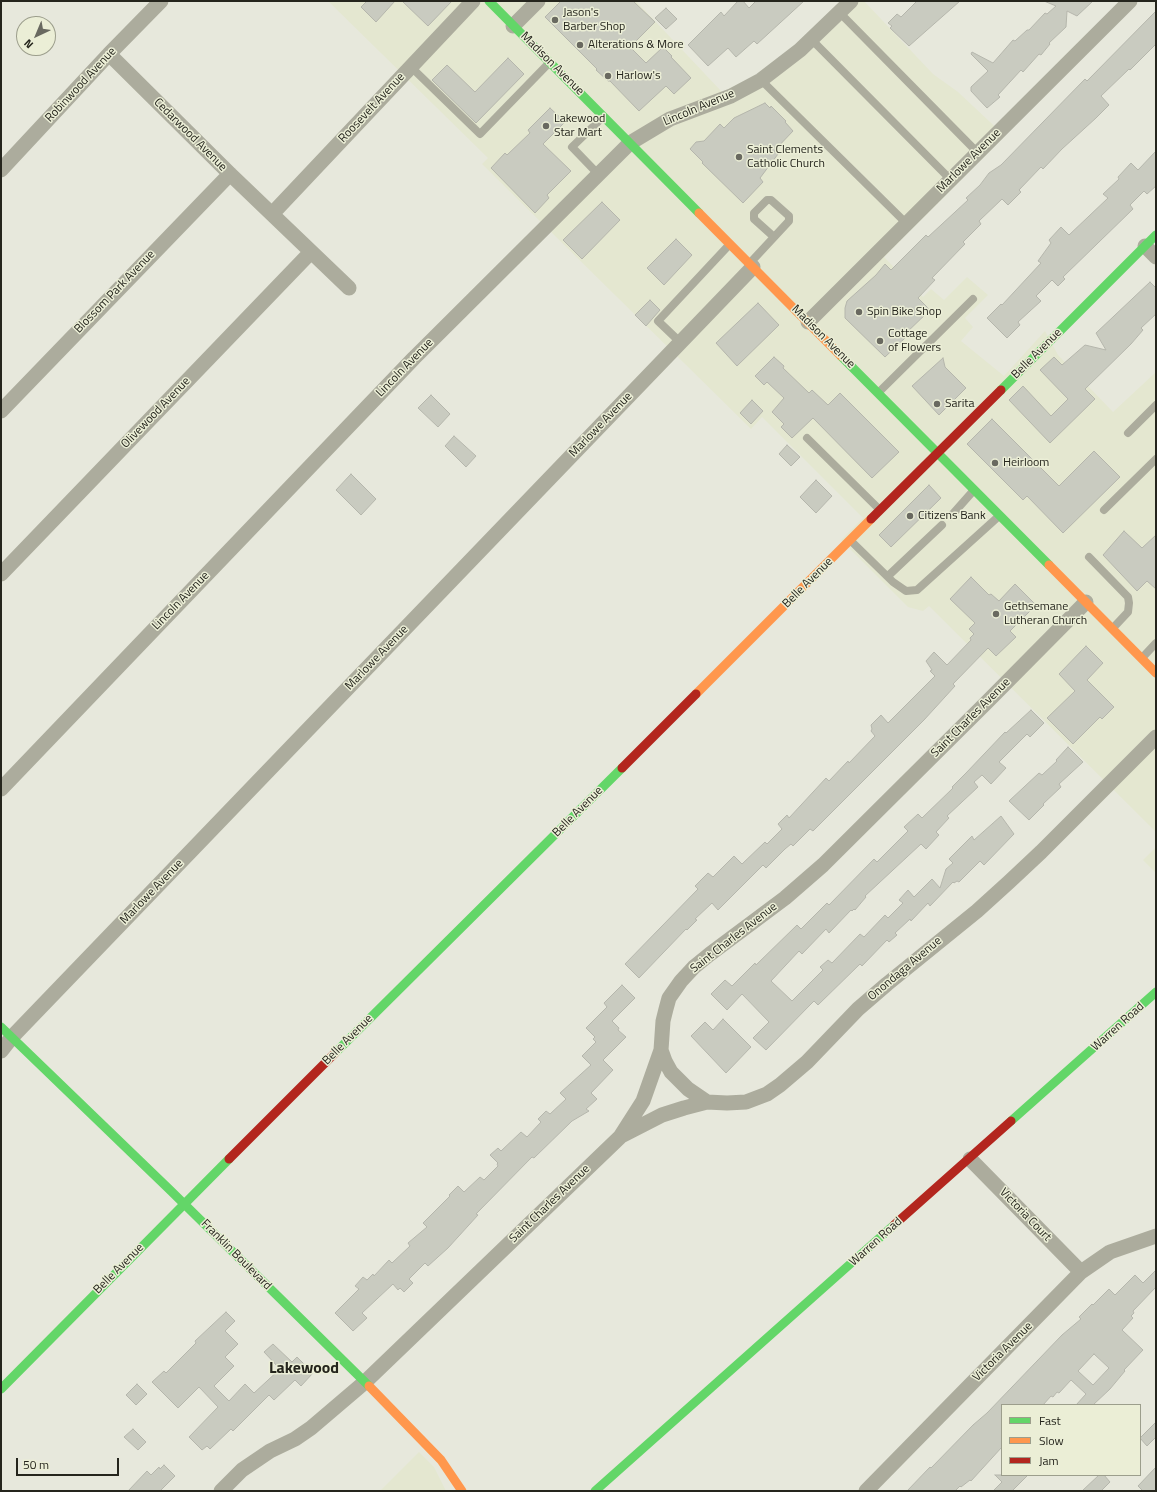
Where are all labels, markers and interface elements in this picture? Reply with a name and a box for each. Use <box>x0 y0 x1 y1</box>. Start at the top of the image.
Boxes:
place label: Jason's Barber Shop <box>563 6 625 34</box>
marker: Jason's Barber Shop <box>550 15 560 25</box>
north arrow <box>16 16 56 56</box>
street label: Madison Avenue <box>517 29 587 99</box>
text: N <box>20 36 37 52</box>
place label: Alterations & More <box>588 38 684 52</box>
marker: Alterations & More <box>575 40 585 50</box>
street label: Robinwood Avenue <box>43 45 119 125</box>
place label: Harlow's <box>616 69 660 83</box>
street label: Roosevelt Avenue <box>336 70 408 146</box>
marker: Harlow's <box>603 71 613 81</box>
street label: Lincoln Avenue <box>661 87 737 129</box>
street label: Cedarwood Avenue <box>151 96 229 174</box>
place label: Lakewood Star Mart <box>554 112 605 140</box>
marker: Lakewood Star Mart <box>541 121 551 131</box>
street label: Marlowe Avenue <box>934 126 1004 196</box>
place label: Saint Clements Catholic Church <box>747 143 825 171</box>
marker: Saint Clements Catholic Church <box>734 152 744 162</box>
street label: Blossom Park Avenue <box>72 248 158 336</box>
street label: Madison Avenue <box>788 302 858 372</box>
place label: Spin Bike Shop <box>867 305 941 319</box>
marker: Spin Bike Shop <box>854 307 864 317</box>
street label: Belle Avenue <box>1009 326 1065 382</box>
place label: Cottage of Flowers <box>888 327 941 355</box>
street label: Lincoln Avenue <box>374 336 436 400</box>
marker: Cottage of Flowers <box>875 336 885 346</box>
street label: Olivewood Avenue <box>118 374 194 452</box>
street label: Marlowe Avenue <box>566 390 636 460</box>
place label: Sarita <box>945 397 975 411</box>
marker: Sarita <box>932 399 942 409</box>
place label: Heirloom <box>1003 456 1049 470</box>
marker: Heirloom <box>990 458 1000 468</box>
place label: Citizens Bank <box>918 509 986 523</box>
marker: Citizens Bank <box>905 511 915 521</box>
street label: Belle Avenue <box>780 555 836 611</box>
street label: Lincoln Avenue <box>150 569 212 633</box>
place label: Gethsemane Lutheran Church <box>1004 600 1087 628</box>
marker: Gethsemane Lutheran Church <box>991 609 1001 619</box>
street label: Marlowe Avenue <box>342 623 412 693</box>
street label: Saint Charles Avenue <box>928 675 1014 761</box>
street label: Belle Avenue <box>550 784 606 840</box>
street label: Marlowe Avenue <box>117 857 187 927</box>
street label: Saint Charles Avenue <box>688 900 780 976</box>
street label: Onondaga Avenue <box>865 934 945 1004</box>
street label: Warren Road <box>1089 1000 1147 1054</box>
street label: Belle Avenue <box>320 1012 376 1068</box>
street label: Saint Charles Avenue <box>507 1162 593 1246</box>
street label: Victoria Court <box>996 1185 1054 1245</box>
street label: Warren Road <box>847 1215 905 1269</box>
street label: Franklin Boulevard <box>198 1217 274 1293</box>
street label: Belle Avenue <box>91 1241 147 1297</box>
street label: Victoria Avenue <box>970 1319 1036 1385</box>
district label: Lakewood <box>269 1359 339 1379</box>
legend <box>1001 1404 1141 1476</box>
text: Fast <box>1039 1411 1061 1430</box>
text: Slow <box>1039 1431 1064 1450</box>
scale bar <box>18 1450 121 1476</box>
text: Jam <box>1039 1451 1059 1470</box>
text: 50 m <box>23 1455 49 1474</box>

